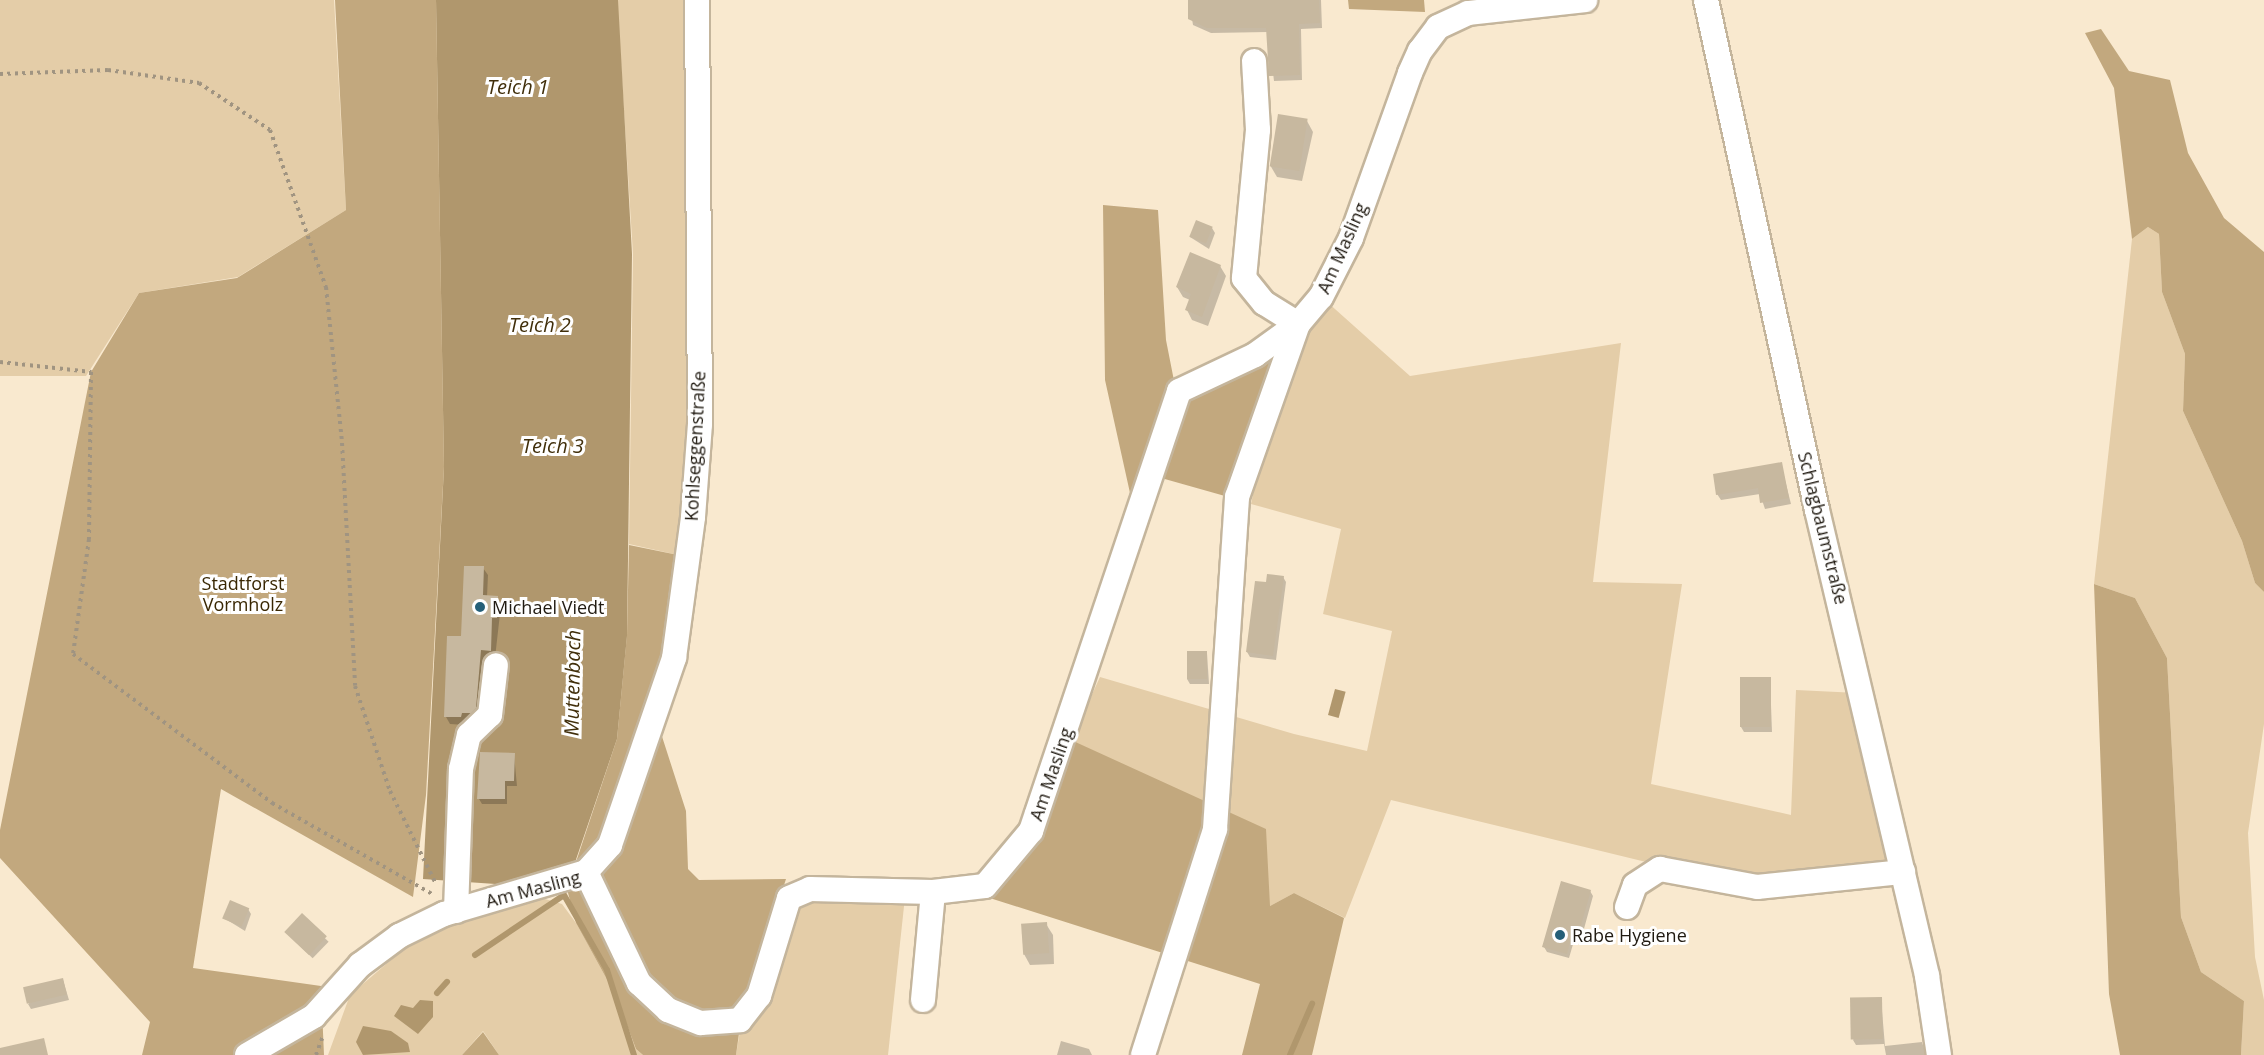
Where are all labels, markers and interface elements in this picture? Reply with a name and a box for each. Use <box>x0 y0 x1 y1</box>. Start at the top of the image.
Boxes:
water label: Teich 1 <box>487 74 549 98</box>
street label: Am Masling <box>1312 199 1372 297</box>
water label: Teich 2 <box>509 312 571 336</box>
street label: Kohlseggenstraße <box>680 370 710 522</box>
water label: Teich 3 <box>522 433 584 457</box>
street label: Schlagbaumstraße <box>1794 450 1852 606</box>
park label: Stadtforst Vormholz <box>202 573 284 616</box>
place label: Michael Viedt <box>492 596 605 618</box>
marker: Michael Viedt <box>473 600 487 614</box>
water label: Muttenbach <box>559 630 585 736</box>
street label: Am Masling <box>1025 724 1077 824</box>
street label: Am Masling <box>483 866 583 912</box>
place label: Rabe Hygiene <box>1572 924 1687 946</box>
marker: Rabe Hygiene <box>1553 928 1567 942</box>

